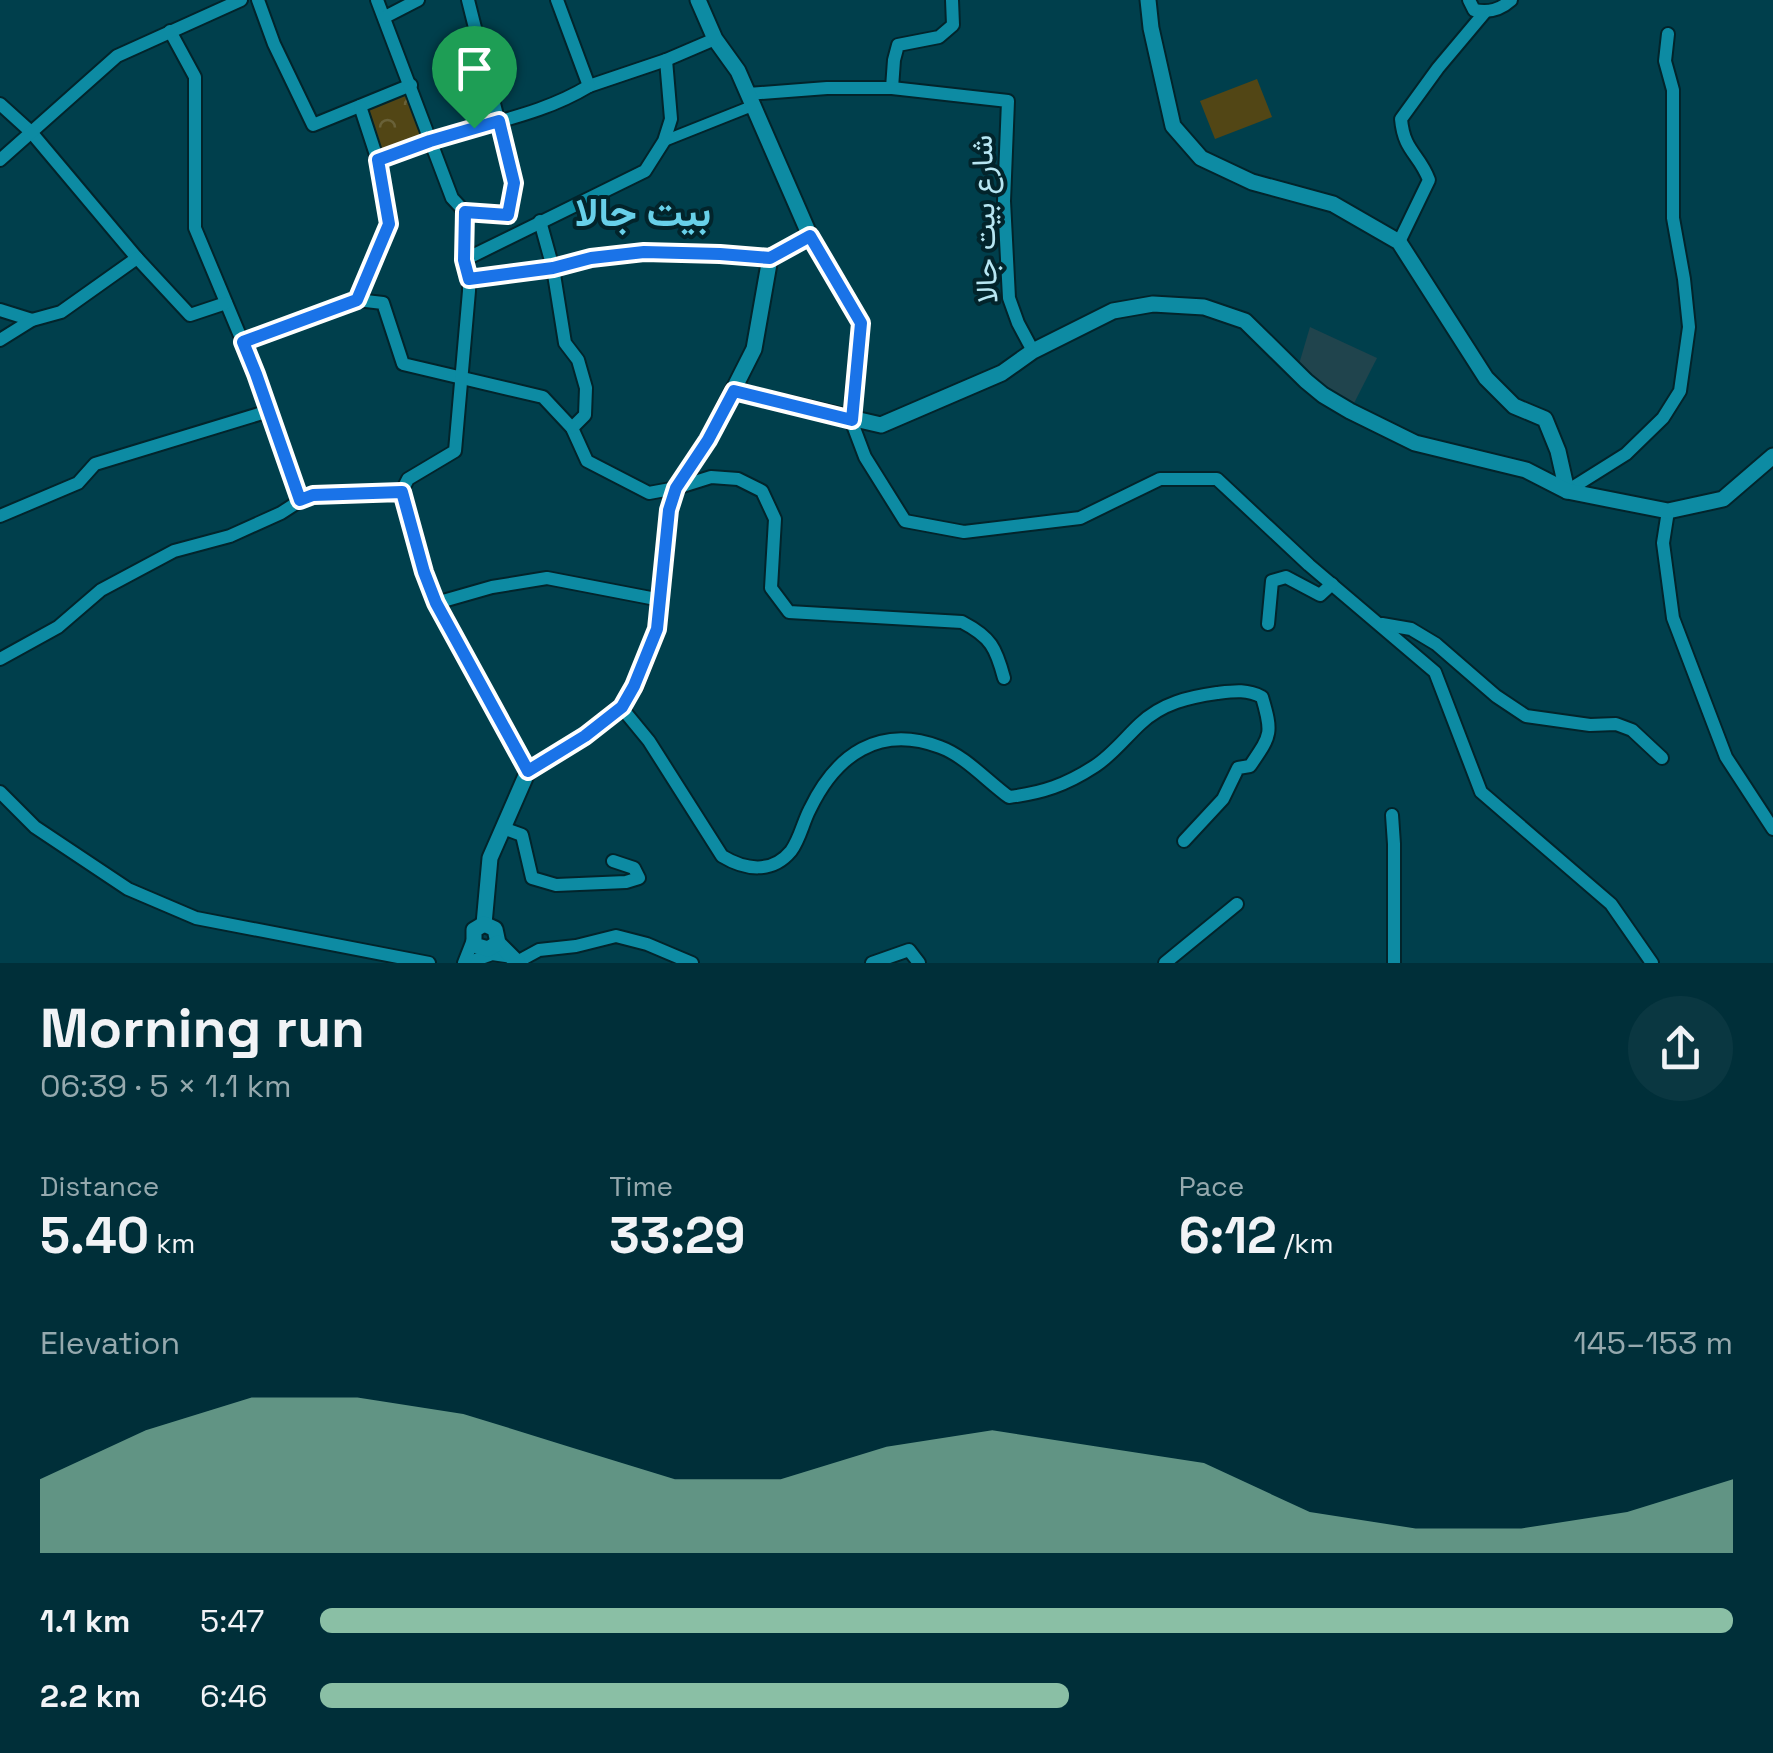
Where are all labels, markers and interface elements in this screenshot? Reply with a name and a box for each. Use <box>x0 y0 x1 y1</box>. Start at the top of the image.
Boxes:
pin <box>432 26 517 129</box>
icon: arrive <box>447 41 502 96</box>
street label: شارع بيت جالا <box>962 134 1007 304</box>
district label: بيت جالا <box>575 187 711 238</box>
text: Morning run <box>40 993 365 1063</box>
button: share <box>1628 996 1733 1101</box>
text: 06:39 · 5 × 1.1 km <box>40 1066 292 1106</box>
text: Distance <box>40 1168 159 1204</box>
text: Time <box>609 1168 673 1204</box>
text: Pace <box>1179 1168 1244 1204</box>
text: 5.40 <box>40 1204 149 1268</box>
text: 33:29 <box>609 1204 745 1268</box>
text: 6:12 <box>1179 1204 1277 1268</box>
text: km <box>149 1225 195 1261</box>
text: /km <box>1277 1225 1333 1261</box>
text: Elevation <box>40 1323 180 1363</box>
text: 145–153 m <box>1573 1323 1733 1363</box>
text: 1.1 km <box>40 1601 130 1641</box>
text: 5:47 <box>200 1601 264 1641</box>
text: 2.2 km <box>40 1676 141 1716</box>
text: 6:46 <box>200 1676 267 1716</box>

